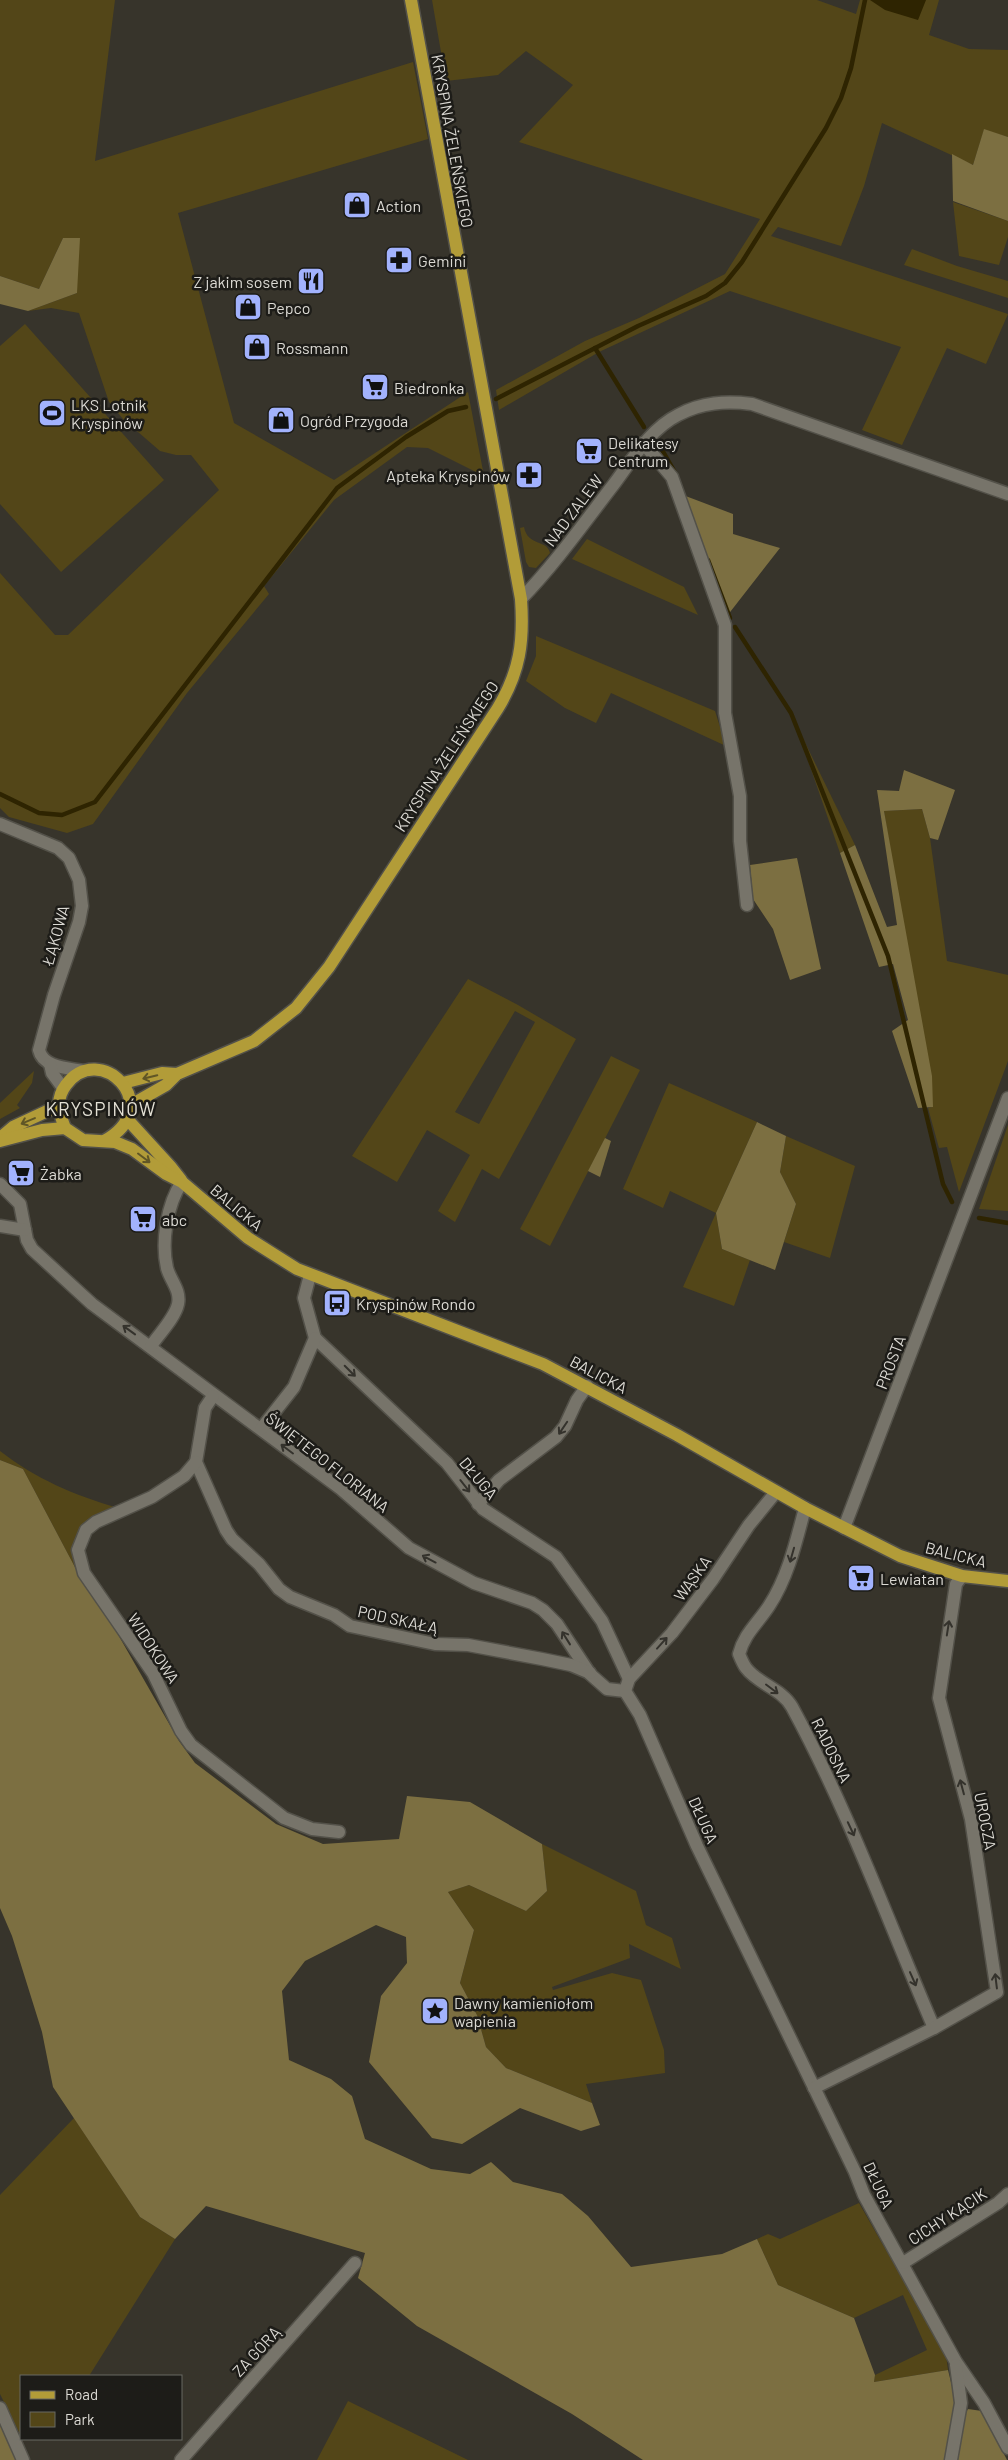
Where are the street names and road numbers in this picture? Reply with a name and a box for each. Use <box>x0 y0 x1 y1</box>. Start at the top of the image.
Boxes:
street label: KRYSPINA ŻELEŃSKIEGO <box>428 53 478 229</box>
street label: NAD ZALEW <box>540 470 606 550</box>
street label: KRYSPINA ŻELEŃSKIEGO <box>390 677 502 835</box>
street label: ŁĄKOWA <box>37 902 73 968</box>
street label: BALICKA <box>207 1180 267 1234</box>
street label: PROSTA <box>871 1332 909 1392</box>
street label: BALICKA <box>567 1351 631 1397</box>
street label: ŚWIĘTEGO FLORIANA <box>263 1408 394 1516</box>
street label: DŁUGA <box>456 1453 502 1503</box>
street label: BALICKA <box>924 1537 989 1571</box>
street label: WĄSKA <box>669 1552 715 1604</box>
street label: POD SKAŁĄ <box>356 1601 440 1637</box>
street label: WIDOKOWA <box>124 1609 184 1687</box>
street label: RADOSNA <box>808 1714 856 1786</box>
street label: UROCZA <box>971 1791 1001 1852</box>
street label: DŁUGA <box>685 1794 723 1847</box>
street label: DŁUGA <box>860 2159 898 2212</box>
street label: CICHY KĄCIK <box>904 2183 990 2248</box>
street label: ZA GÓRĄ <box>228 2322 284 2380</box>

